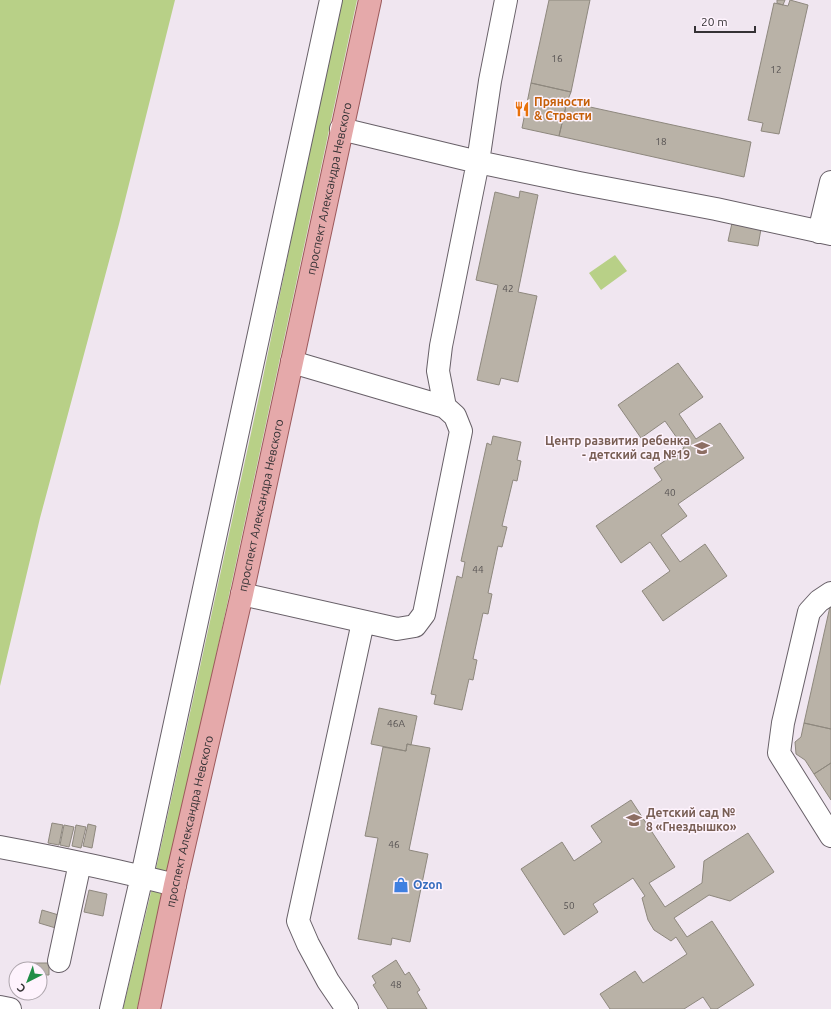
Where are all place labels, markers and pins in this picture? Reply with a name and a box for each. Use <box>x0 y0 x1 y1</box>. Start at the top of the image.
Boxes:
place label: Пряности & Страсти <box>534 95 592 122</box>
restaurant icon: Пряности & Страсти <box>513 100 531 118</box>
place label: Центр развития ребенка - детский сад №19 <box>545 434 690 461</box>
school or university icon: Центр развития ребенка - детский сад №19 <box>693 439 711 457</box>
place label: Детский сад № 8 «Гнездышко» <box>646 806 737 833</box>
school or university icon: Детский сад № 8 «Гнездышко» <box>625 811 643 829</box>
shop icon: Ozon <box>392 876 410 894</box>
place label: Ozon <box>413 878 442 891</box>

